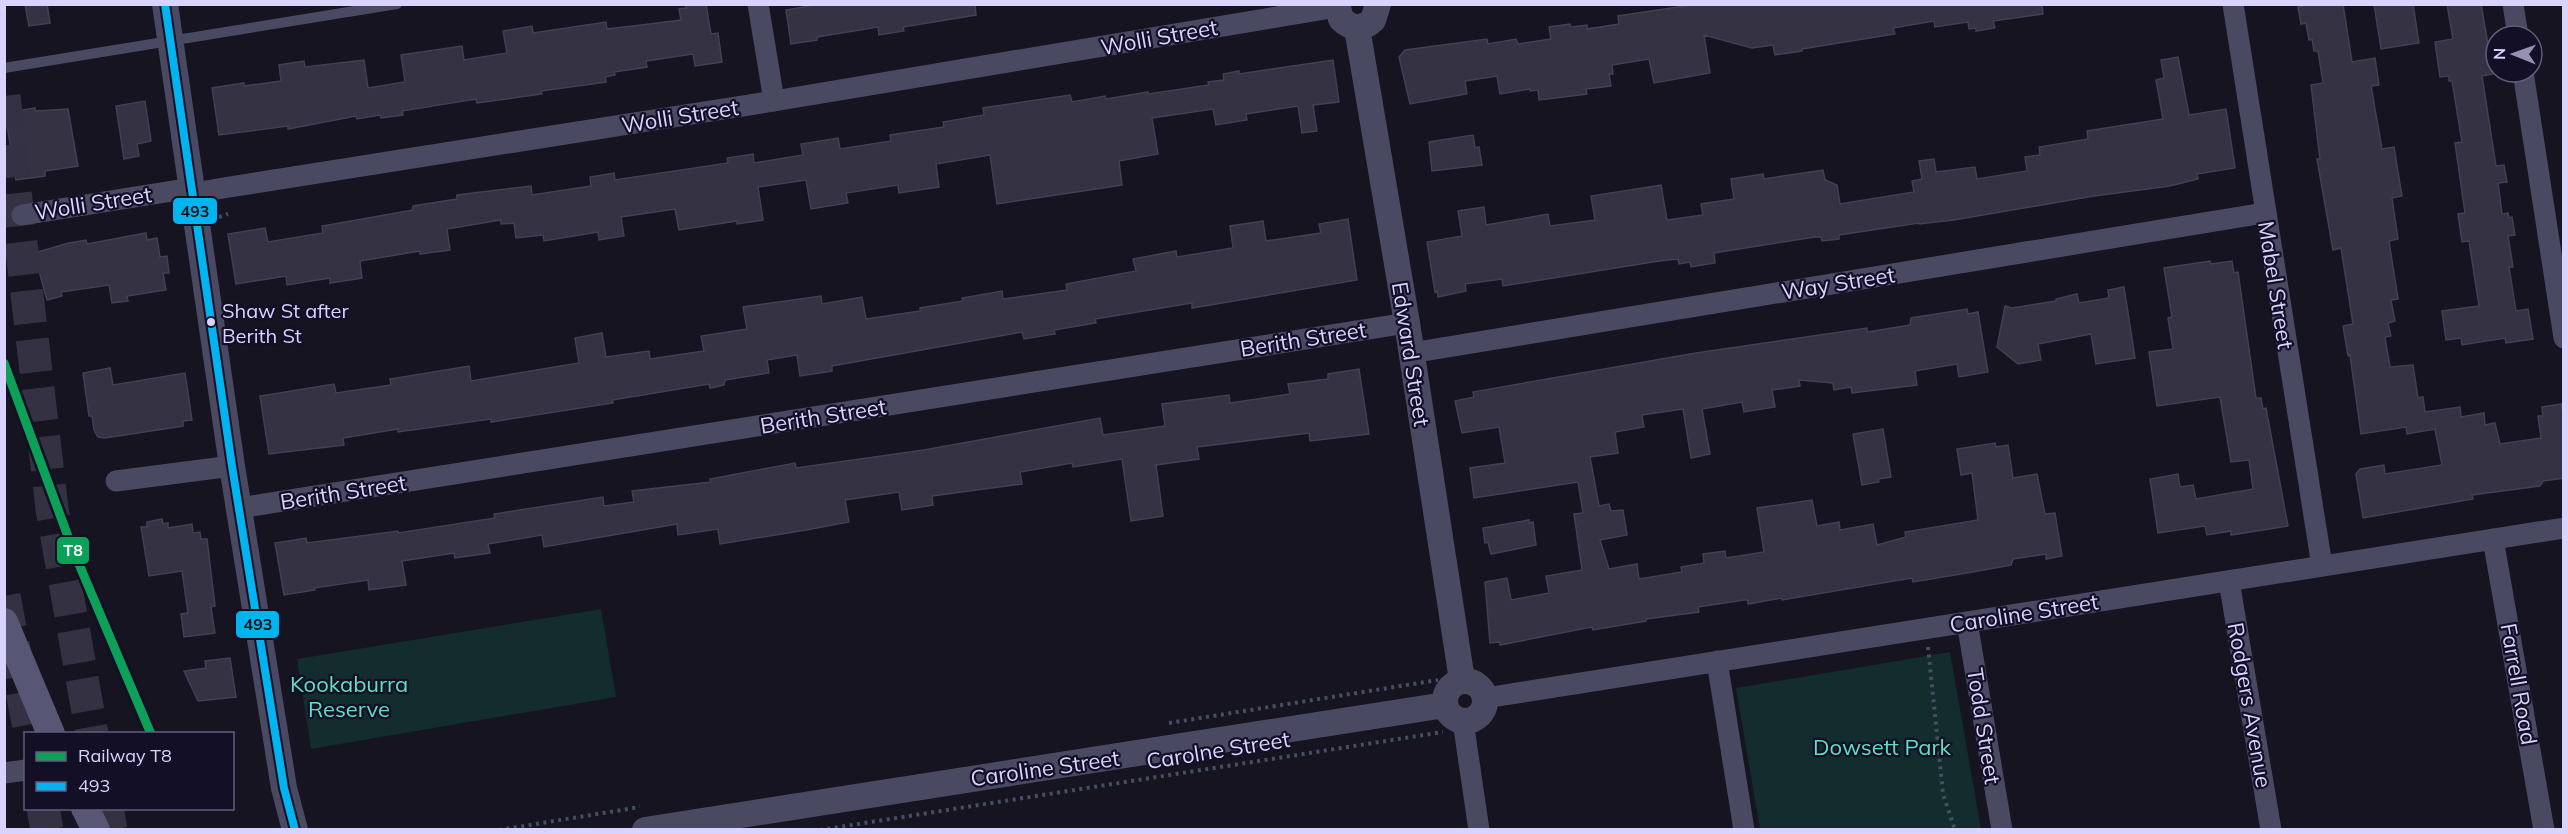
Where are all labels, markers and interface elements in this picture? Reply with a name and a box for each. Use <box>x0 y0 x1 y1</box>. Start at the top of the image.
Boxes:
street label: Wolli Street <box>1098 13 1220 61</box>
north arrow <box>2484 24 2544 84</box>
text: N <box>2489 48 2509 60</box>
street label: Wolli Street <box>620 93 741 139</box>
street label: Wolli Street <box>33 180 154 226</box>
line badge: 493 <box>172 197 218 225</box>
text: 493 <box>181 201 209 221</box>
street label: Mabel Street <box>2252 219 2300 351</box>
street label: Way Street <box>1779 260 1897 306</box>
street label: Edward Street <box>1386 280 1436 428</box>
place label: Shaw St after Berith St <box>222 298 349 348</box>
street label: Berith Street <box>1238 315 1368 363</box>
marker: Shaw St after Berith St <box>205 316 217 328</box>
street label: Berith Street <box>758 392 888 440</box>
street label: Berith Street <box>278 468 408 516</box>
line badge: T8 <box>56 536 90 565</box>
text: T8 <box>63 540 83 560</box>
street label: Caroline Street <box>1948 587 2101 639</box>
line badge: 493 <box>235 610 280 639</box>
text: 493 <box>244 614 272 634</box>
street label: Rodgers Avenue <box>2222 620 2278 790</box>
street label: Farrell Road <box>2495 621 2543 747</box>
street label: Todd Street <box>1961 666 2007 786</box>
park label: Kookaburra Reserve <box>290 670 408 723</box>
street label: Carolne Street <box>1144 725 1292 775</box>
legend <box>24 732 234 810</box>
park label: Dowsett Park <box>1813 733 1952 761</box>
text: Railway T8 <box>78 744 172 767</box>
street label: Caroline Street <box>969 744 1122 792</box>
text: 493 <box>78 774 110 797</box>

